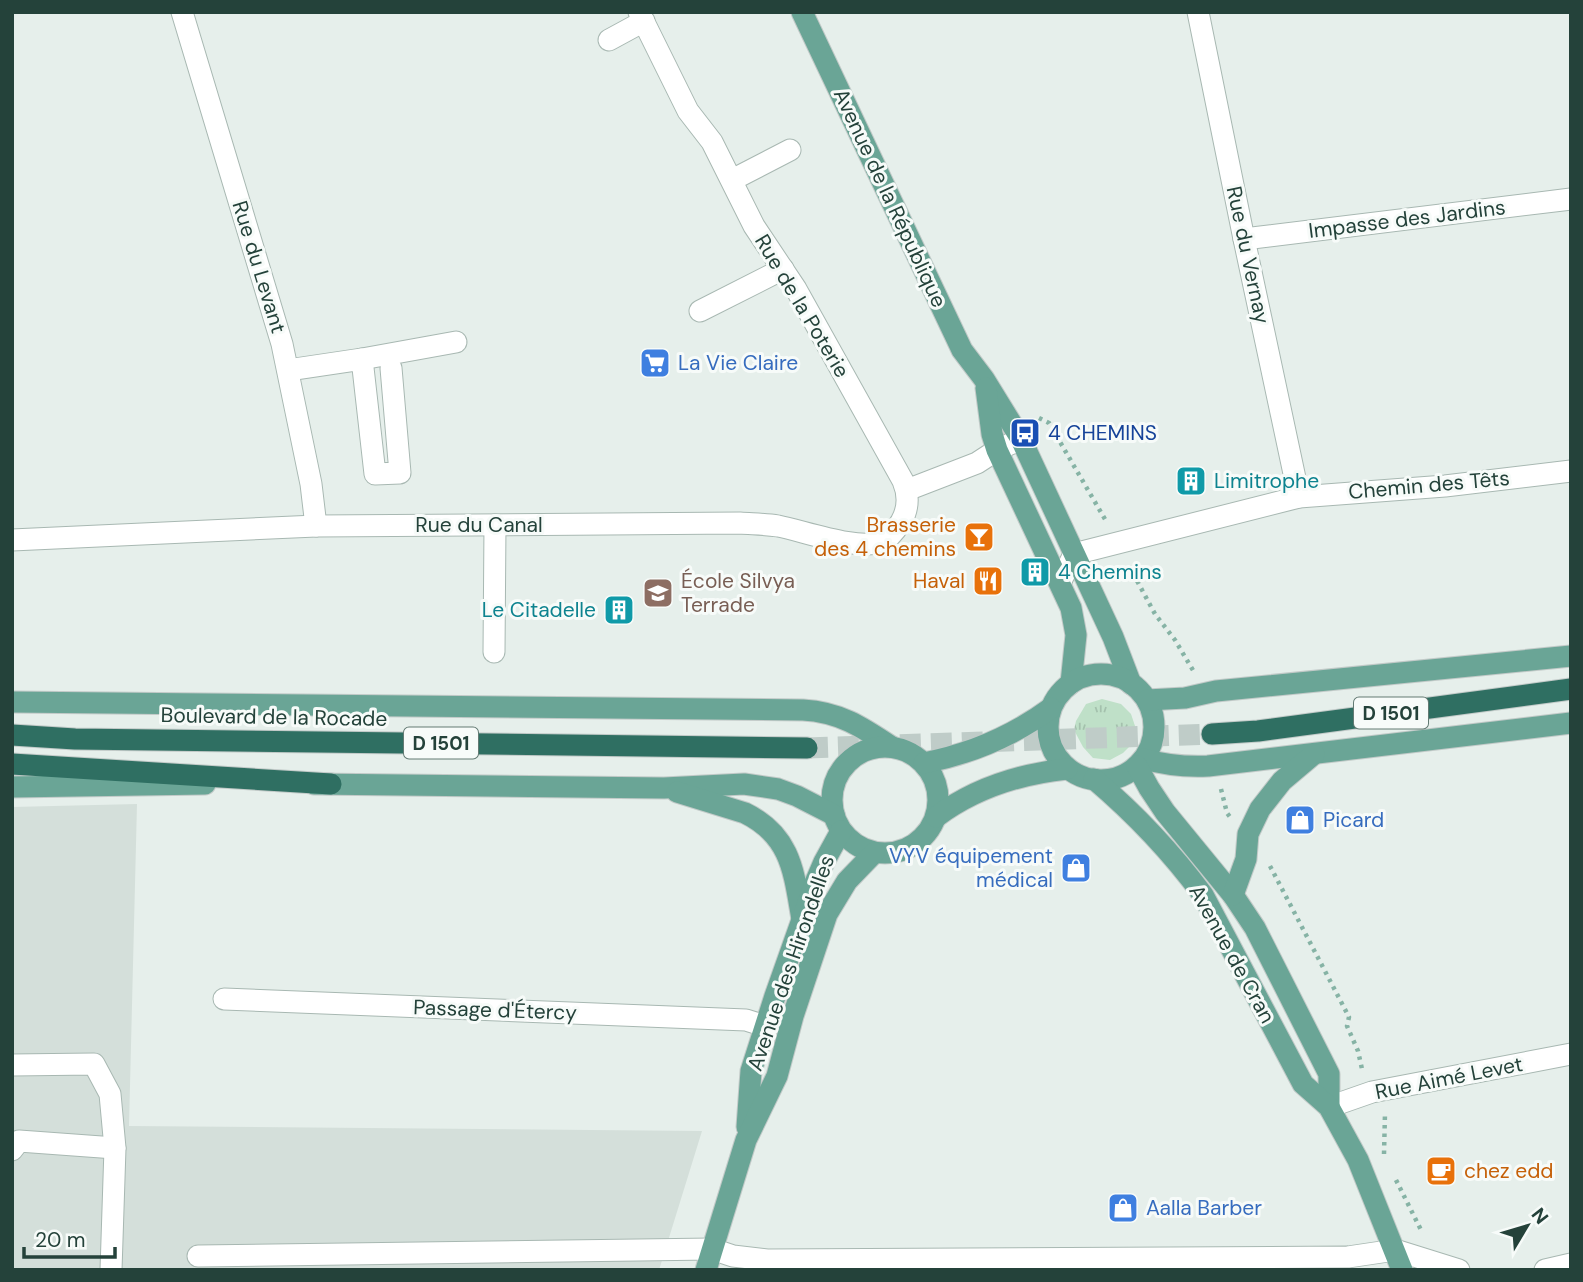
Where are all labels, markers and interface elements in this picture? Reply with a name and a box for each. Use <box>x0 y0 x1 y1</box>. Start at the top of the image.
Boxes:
street label: Avenue de la République <box>827 84 953 312</box>
street label: Rue du Vernay <box>1220 184 1276 327</box>
street label: Impasse des Jardins <box>1307 193 1507 245</box>
street label: Rue du Levant <box>226 197 292 337</box>
street label: Rue de la Poterie <box>748 229 856 383</box>
supermarket icon: La Vie Claire <box>638 346 672 380</box>
place label: La Vie Claire <box>678 349 798 377</box>
bus stop icon: 4 CHEMINS <box>1008 416 1042 450</box>
place label: 4 CHEMINS <box>1048 419 1157 447</box>
building icon: Limitrophe <box>1174 464 1208 498</box>
street label: Chemin des Têts <box>1347 464 1511 506</box>
place label: Limitrophe <box>1214 467 1319 495</box>
street label: Rue du Canal <box>415 511 543 539</box>
place label: Brasserie des 4 chemins <box>814 511 956 563</box>
bar icon: Brasserie des 4 chemins <box>962 520 996 554</box>
building icon: 4 Chemins <box>1018 555 1052 589</box>
place label: 4 Chemins <box>1058 558 1162 586</box>
restaurant icon: Haval <box>971 564 1005 598</box>
place label: École Silvya Terrade <box>681 567 795 619</box>
place label: Haval <box>913 567 965 595</box>
school or university icon: École Silvya Terrade <box>641 576 675 610</box>
building icon: Le Citadelle <box>602 593 636 627</box>
place label: Le Citadelle <box>482 596 596 624</box>
road number: D 1501 <box>1354 698 1428 728</box>
street label: Boulevard de la Rocade <box>160 701 388 733</box>
road number: D 1501 <box>404 728 478 758</box>
shop icon: Picard <box>1283 803 1317 837</box>
place label: Picard <box>1323 806 1384 834</box>
place label: VYV équipement médical <box>889 842 1053 894</box>
street label: Avenue des Hirondelles <box>741 851 841 1075</box>
shop icon: VYV équipement médical <box>1059 851 1093 885</box>
street label: Avenue de Cran <box>1182 880 1282 1028</box>
street label: Passage d'Étercy <box>413 993 578 1027</box>
street label: Rue Aimé Levet <box>1373 1050 1525 1106</box>
cafe icon: chez edd <box>1424 1154 1458 1188</box>
place label: chez edd <box>1464 1157 1553 1185</box>
shop icon: Aalla Barber <box>1106 1191 1140 1225</box>
north arrow <box>1492 1191 1562 1261</box>
place label: Aalla Barber <box>1146 1194 1262 1222</box>
text: N <box>1526 1203 1554 1229</box>
scale bar <box>24 1216 116 1260</box>
text: 20 m <box>35 1226 86 1254</box>

